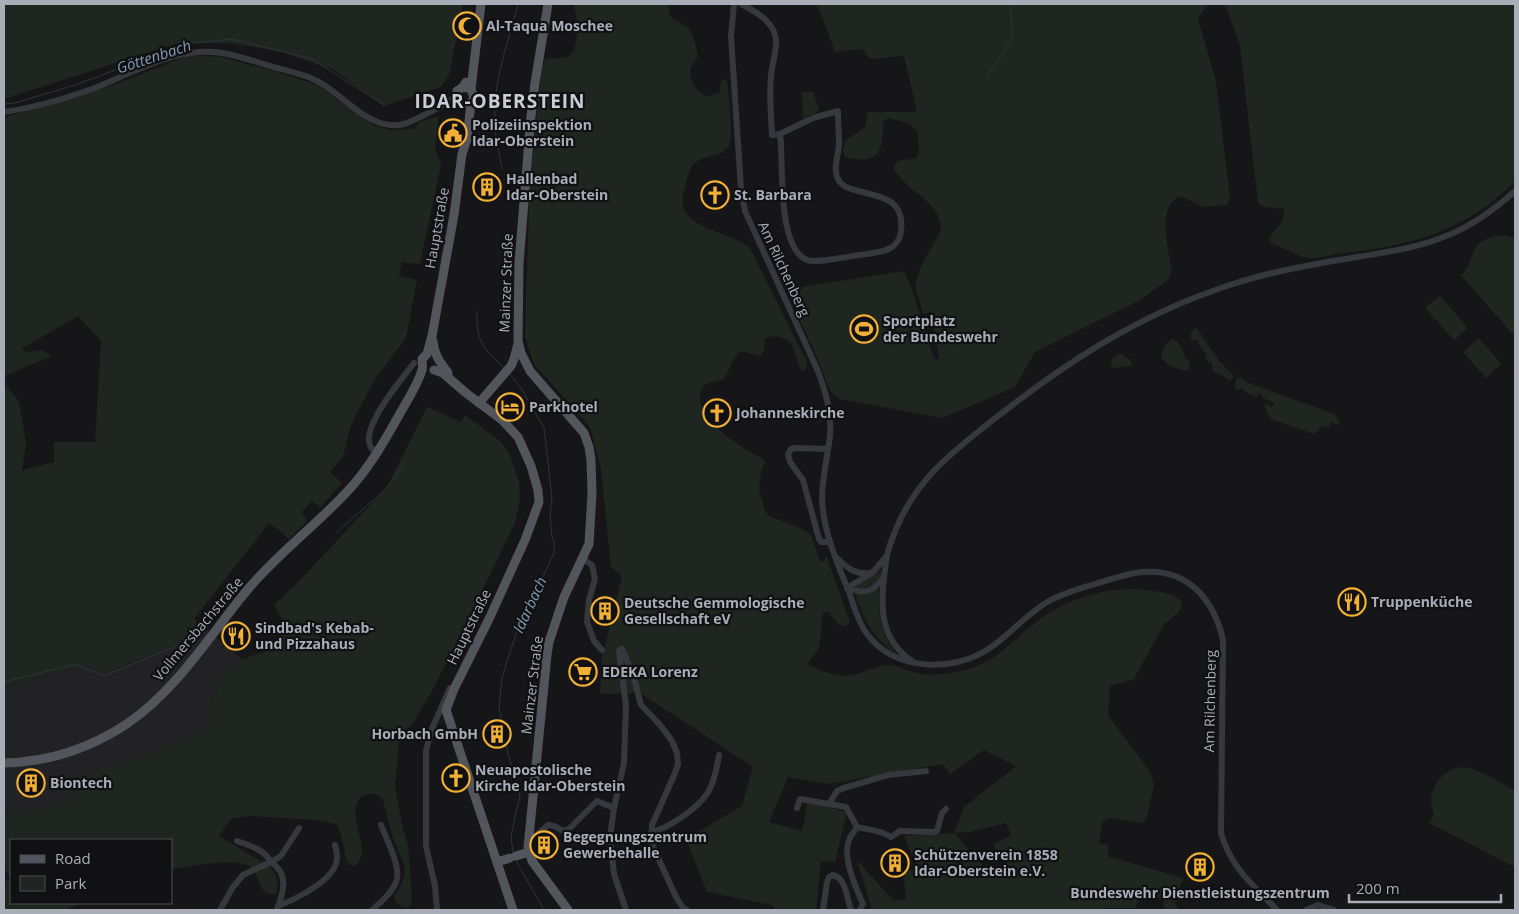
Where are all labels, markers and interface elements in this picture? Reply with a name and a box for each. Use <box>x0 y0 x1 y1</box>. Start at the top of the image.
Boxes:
mosque icon: Al-Taqua Moschee <box>452 11 482 41</box>
place label: Al-Taqua Moschee <box>486 16 613 35</box>
water label: Göttenbach <box>114 35 194 77</box>
district label: IDAR-OBERSTEIN <box>414 88 586 114</box>
place label: Polizeiinspektion Idar-Oberstein <box>472 115 592 150</box>
public building icon: Polizeiinspektion Idar-Oberstein <box>438 118 468 148</box>
place label: Hallenbad Idar-Oberstein <box>506 169 608 204</box>
building icon: Hallenbad Idar-Oberstein <box>472 172 502 202</box>
church icon: St. Barbara <box>700 180 730 210</box>
place label: St. Barbara <box>734 185 812 204</box>
street label: Hauptstraße <box>420 186 453 270</box>
street label: Am Rilchenberg <box>754 218 815 320</box>
street label: Mainzer Straße <box>494 233 517 333</box>
place label: Sportplatz der Bundeswehr <box>883 311 998 346</box>
sports icon: Sportplatz der Bundeswehr <box>849 314 879 344</box>
hotel icon: Parkhotel <box>495 392 525 422</box>
place label: Parkhotel <box>529 397 598 416</box>
church icon: Johanneskirche <box>702 398 732 428</box>
place label: Johanneskirche <box>734 403 845 422</box>
street label: Vollmersbachstraße <box>148 573 247 685</box>
water label: Idarbach <box>507 573 551 636</box>
street label: Hauptstraße <box>442 586 495 668</box>
restaurant icon: Truppenküche <box>1337 587 1367 617</box>
place label: Truppenküche <box>1371 592 1472 611</box>
place label: Deutsche Gemmologische Gesellschaft eV <box>624 593 805 628</box>
building icon: Deutsche Gemmologische Gesellschaft eV <box>590 596 620 626</box>
place label: Sindbad's Kebab- und Pizzahaus <box>255 618 374 653</box>
restaurant icon: Sindbad's Kebab- und Pizzahaus <box>221 621 251 651</box>
street label: Mainzer Straße <box>516 635 547 735</box>
street label: Am Rilchenberg <box>1199 649 1220 752</box>
supermarket icon: EDEKA Lorenz <box>568 657 598 687</box>
place label: EDEKA Lorenz <box>602 662 698 681</box>
building icon: Horbach GmbH <box>482 719 512 749</box>
place label: Horbach GmbH <box>371 724 478 743</box>
place label: Neuapostolische Kirche Idar-Oberstein <box>475 760 625 795</box>
church icon: Neuapostolische Kirche Idar-Oberstein <box>441 763 471 793</box>
building icon: Biontech <box>16 768 46 798</box>
place label: Biontech <box>50 773 112 792</box>
place label: Begegnungszentrum Gewerbehalle <box>563 827 707 862</box>
building icon: Begegnungszentrum Gewerbehalle <box>529 830 559 860</box>
legend <box>10 839 172 904</box>
place label: Schützenverein 1858 Idar-Oberstein e.V. <box>914 845 1058 880</box>
text: Road <box>55 848 91 868</box>
building icon: Schützenverein 1858 Idar-Oberstein e.V. <box>880 848 910 878</box>
building icon: Bundeswehr Dienstleistungszentrum <box>1185 852 1215 882</box>
scale bar <box>1349 872 1502 904</box>
text: Park <box>55 873 86 893</box>
text: 200 m <box>1356 878 1400 898</box>
place label: Bundeswehr Dienstleistungszentrum <box>1070 883 1330 902</box>

